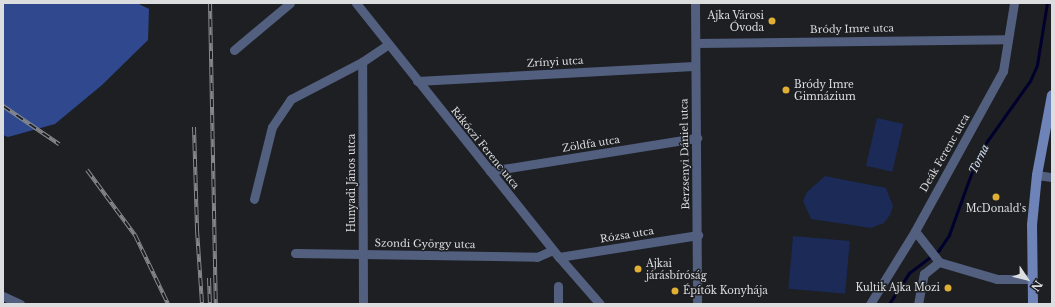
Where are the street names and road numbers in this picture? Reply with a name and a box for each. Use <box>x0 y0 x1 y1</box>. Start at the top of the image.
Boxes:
street label: Bródy Imre utca <box>810 22 894 36</box>
street label: Zrínyi utca <box>526 55 584 69</box>
street label: Berzsenyi Dániel utca <box>678 98 692 210</box>
street label: Rákóczi Ferenc utca <box>448 105 522 191</box>
street label: Deák Ferenc utca <box>918 112 972 194</box>
street label: Hunyadi János utca <box>346 134 358 232</box>
street label: Zöldfa utca <box>561 134 621 154</box>
street label: Rózsa utca <box>599 225 655 245</box>
street label: Szondi György utca <box>374 237 476 251</box>

